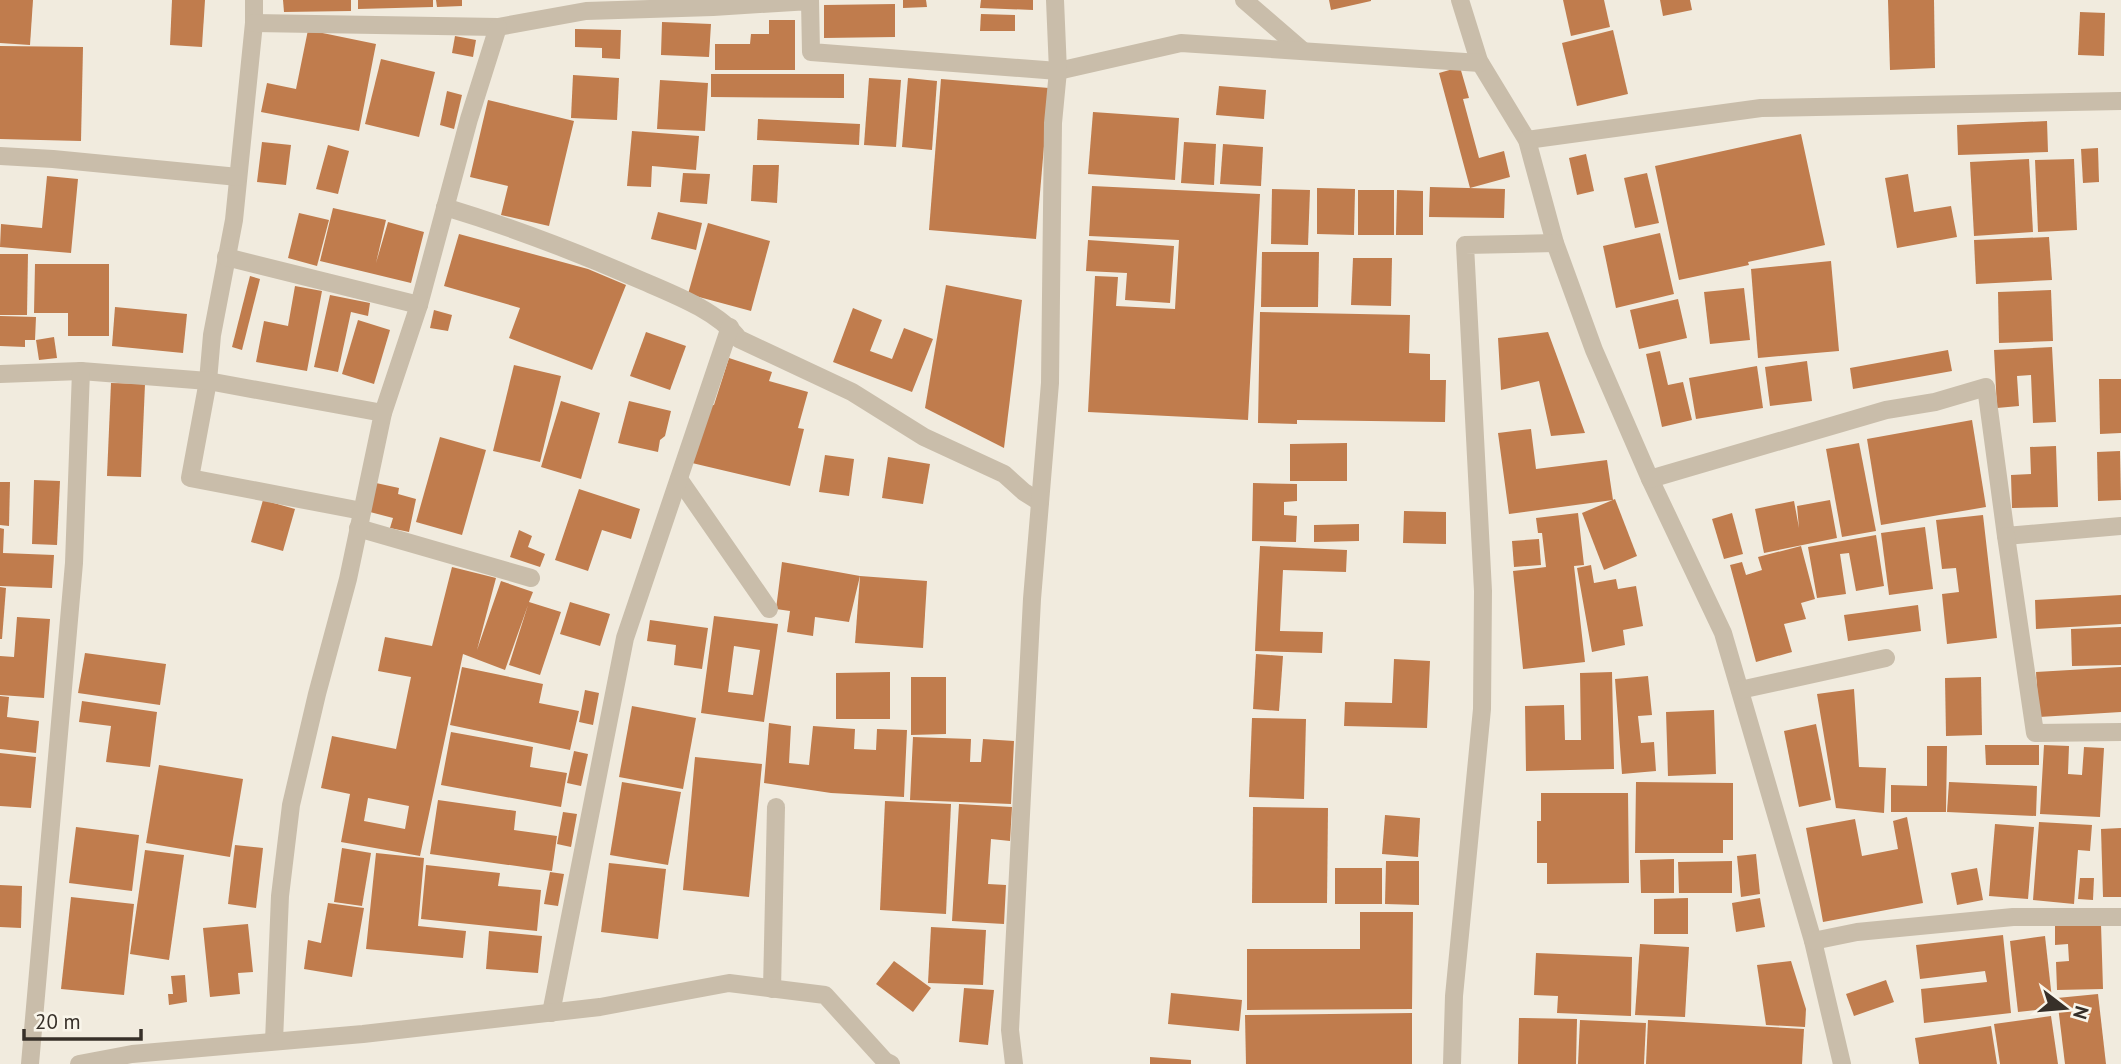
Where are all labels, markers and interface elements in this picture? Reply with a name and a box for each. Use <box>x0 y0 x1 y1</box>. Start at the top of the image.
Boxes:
north arrow <box>2030 973 2100 1043</box>
scale bar <box>24 998 142 1042</box>
text: N <box>2068 1003 2095 1022</box>
text: 20 m <box>35 1008 81 1035</box>

